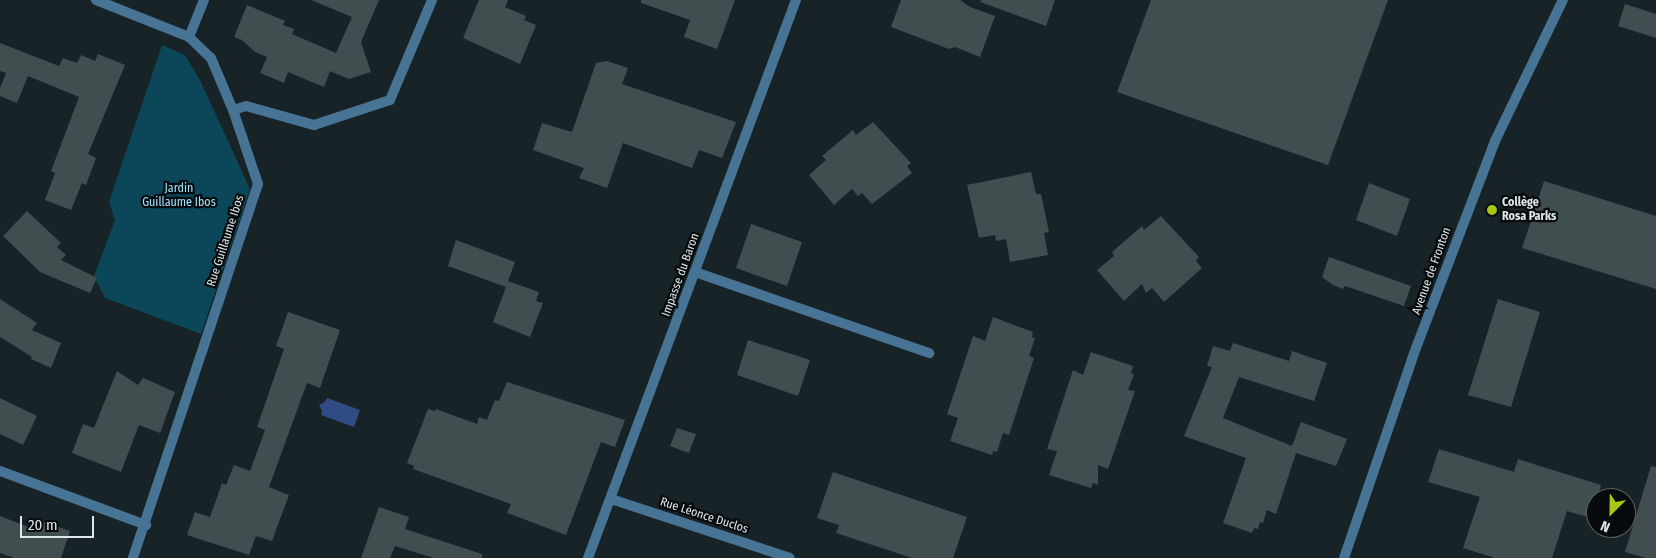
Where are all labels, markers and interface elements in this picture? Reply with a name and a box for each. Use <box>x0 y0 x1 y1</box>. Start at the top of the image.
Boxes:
park label: Jardin Guillaume Ibos <box>142 182 216 210</box>
street label: Rue Guillaume Ibos <box>204 194 248 288</box>
place label: Collège Rosa Parks <box>1502 196 1556 224</box>
marker: Collège Rosa Parks <box>1486 204 1498 216</box>
street label: Avenue de Fronton <box>1410 225 1454 317</box>
street label: Impasse du Baron <box>659 231 703 319</box>
north arrow <box>1586 488 1636 538</box>
street label: Rue Léonce Duclos <box>658 495 750 537</box>
scale bar <box>22 506 96 538</box>
text: 20 m <box>28 516 58 534</box>
text: N <box>1598 517 1613 536</box>

